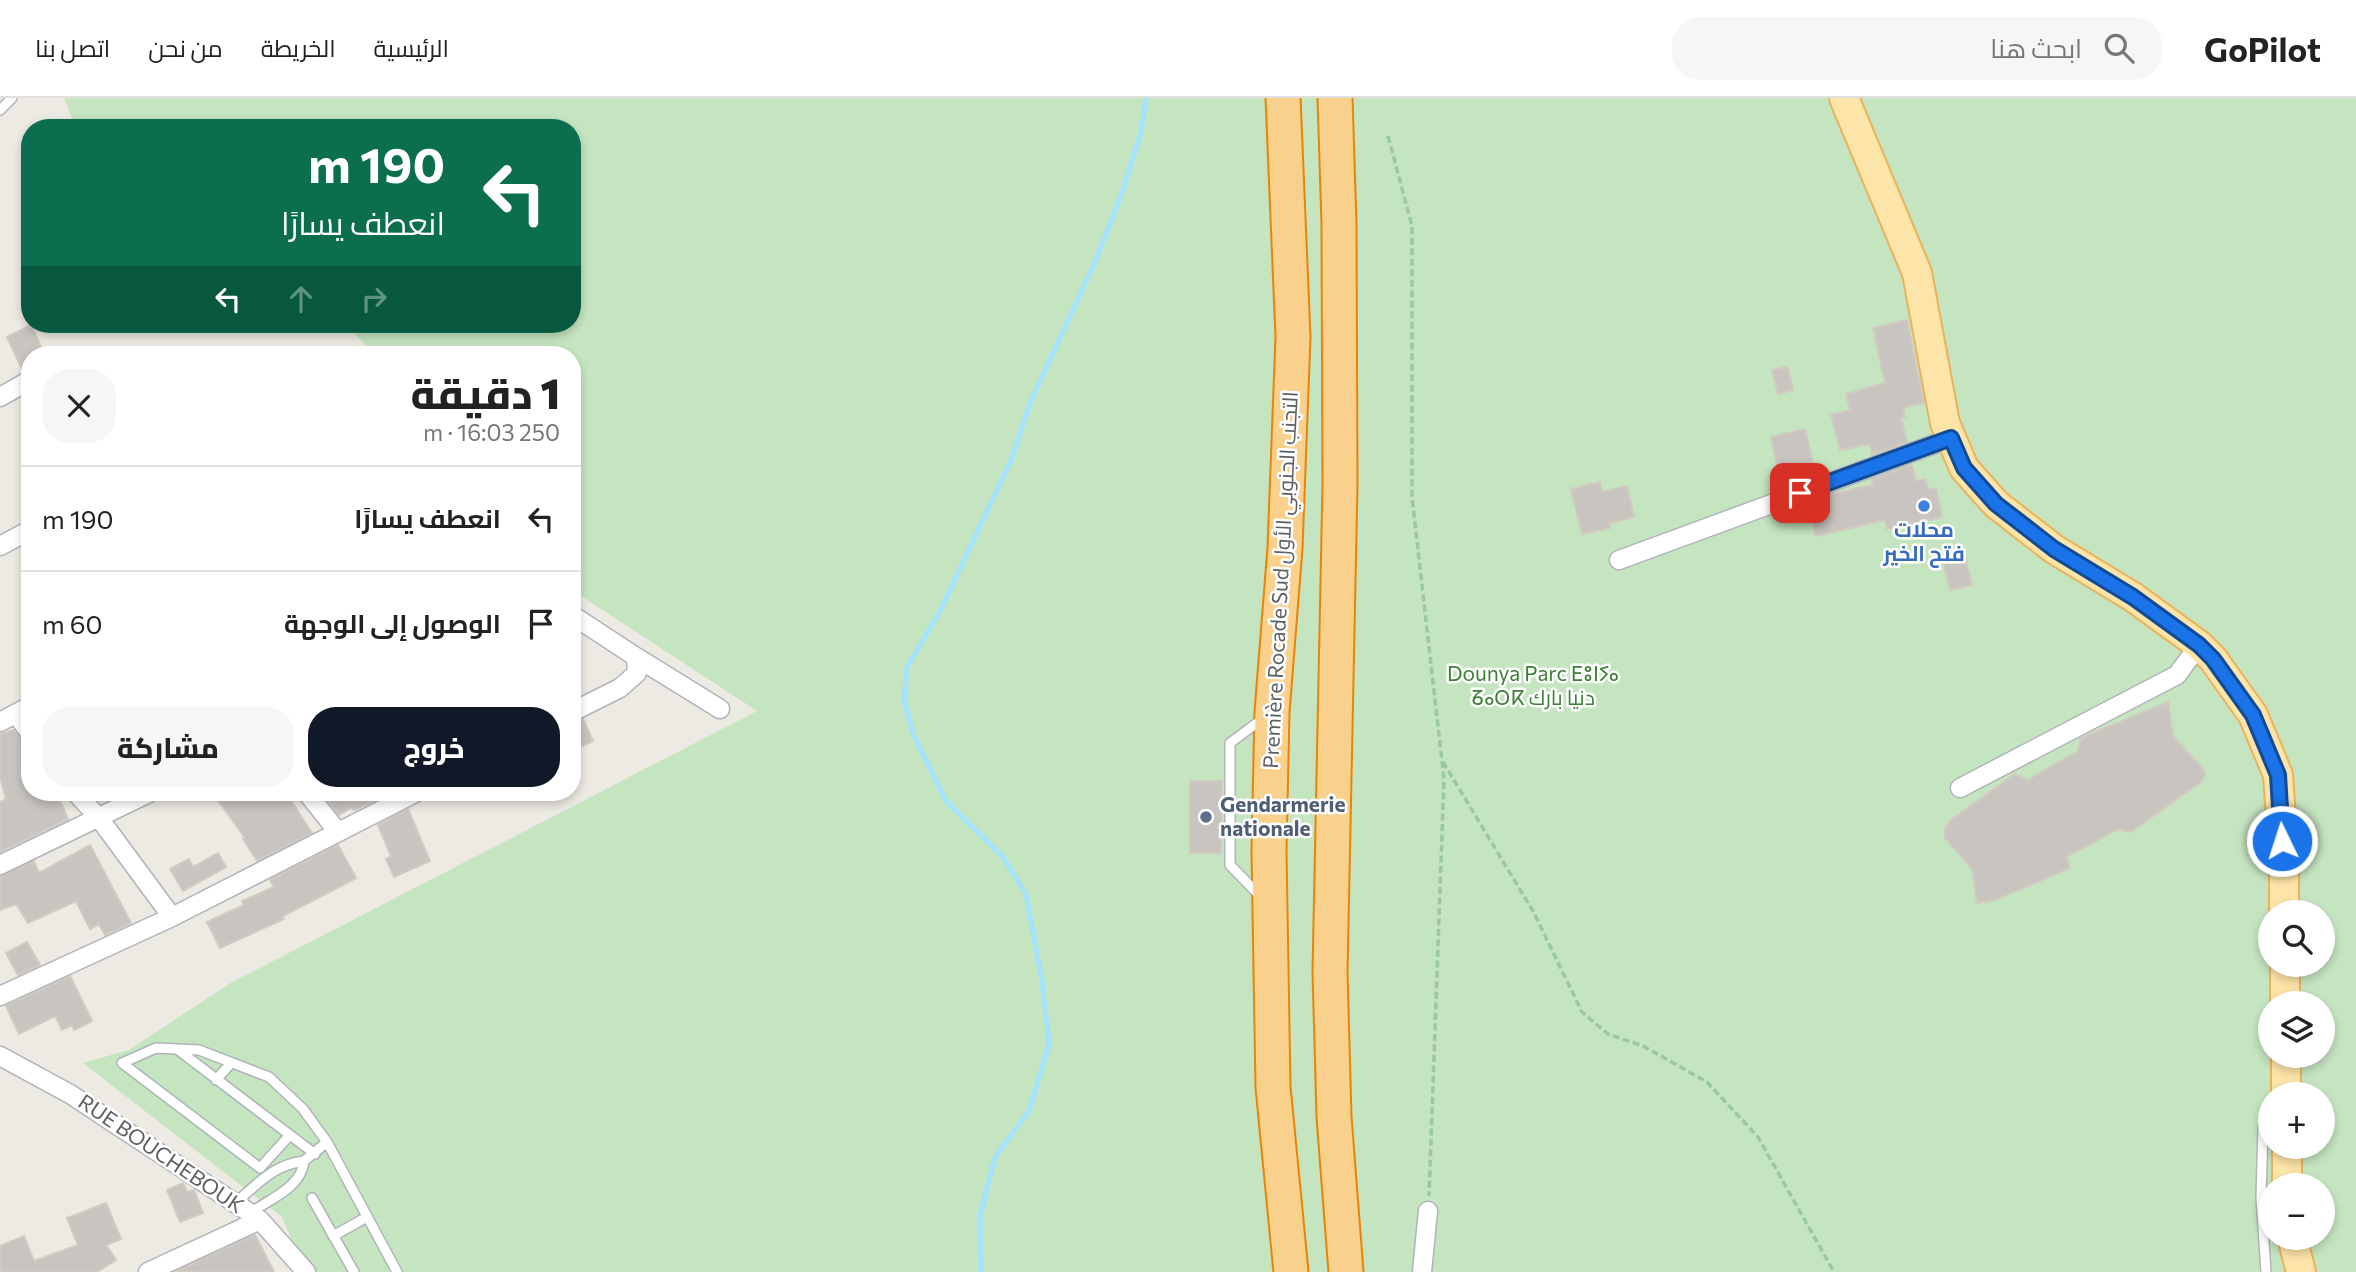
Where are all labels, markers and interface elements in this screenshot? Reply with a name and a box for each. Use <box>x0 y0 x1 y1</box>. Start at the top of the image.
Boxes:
search box <box>1672 17 2162 80</box>
text: GoPilot <box>2204 28 2321 69</box>
icon: search <box>2100 29 2138 67</box>
text: ابحث هنا <box>1990 32 2082 63</box>
text: اتصل بنا <box>35 33 110 62</box>
text: من نحن <box>148 33 223 62</box>
text: الخريطة <box>261 33 336 62</box>
text: الرئيسية <box>374 33 449 62</box>
text: 190 m <box>308 133 445 193</box>
icon: left <box>469 147 560 238</box>
text: انعطف يسارًا <box>281 202 445 242</box>
icon: left <box>209 280 247 318</box>
icon: ahead <box>282 280 320 318</box>
icon: right <box>355 280 393 318</box>
text: 1 دقيقة <box>410 366 560 418</box>
button: close <box>42 369 116 443</box>
street label: Première Rocade Sud التجنب الجنوبي الأول <box>1257 391 1307 769</box>
text: 250 m · 16:03 <box>423 418 560 446</box>
pin <box>1770 463 1830 523</box>
icon: arrive <box>1781 474 1819 512</box>
marker: محلات فتح الخير <box>1916 498 1932 514</box>
icon: left <box>522 500 560 538</box>
text: انعطف يسارًا <box>354 502 501 533</box>
text: 190 m <box>42 503 114 534</box>
place label: محلات فتح الخير <box>1882 516 1965 568</box>
icon: arrive <box>522 605 560 643</box>
text: الوصول إلى الوجهة <box>284 607 501 638</box>
text: 60 m <box>42 608 102 639</box>
park label: Dounya Parc ⴹⵓⵏⵢⴰ ⵒⴰⵔⴽ دنيا بارك <box>1447 660 1619 710</box>
button: مشاركة <box>42 707 294 787</box>
button: خروج <box>308 707 560 787</box>
place label: Gendarmerie nationale <box>1220 791 1345 840</box>
position arrow <box>2245 804 2319 878</box>
marker: Gendarmerie nationale <box>1198 809 1214 825</box>
map controls <box>2258 900 2335 1250</box>
button: search <box>2258 900 2335 977</box>
button: layers <box>2258 991 2335 1068</box>
button: + <box>2258 1082 2335 1159</box>
street label: RUE BOUCHEBOUK <box>74 1088 249 1217</box>
button: − <box>2258 1173 2335 1250</box>

